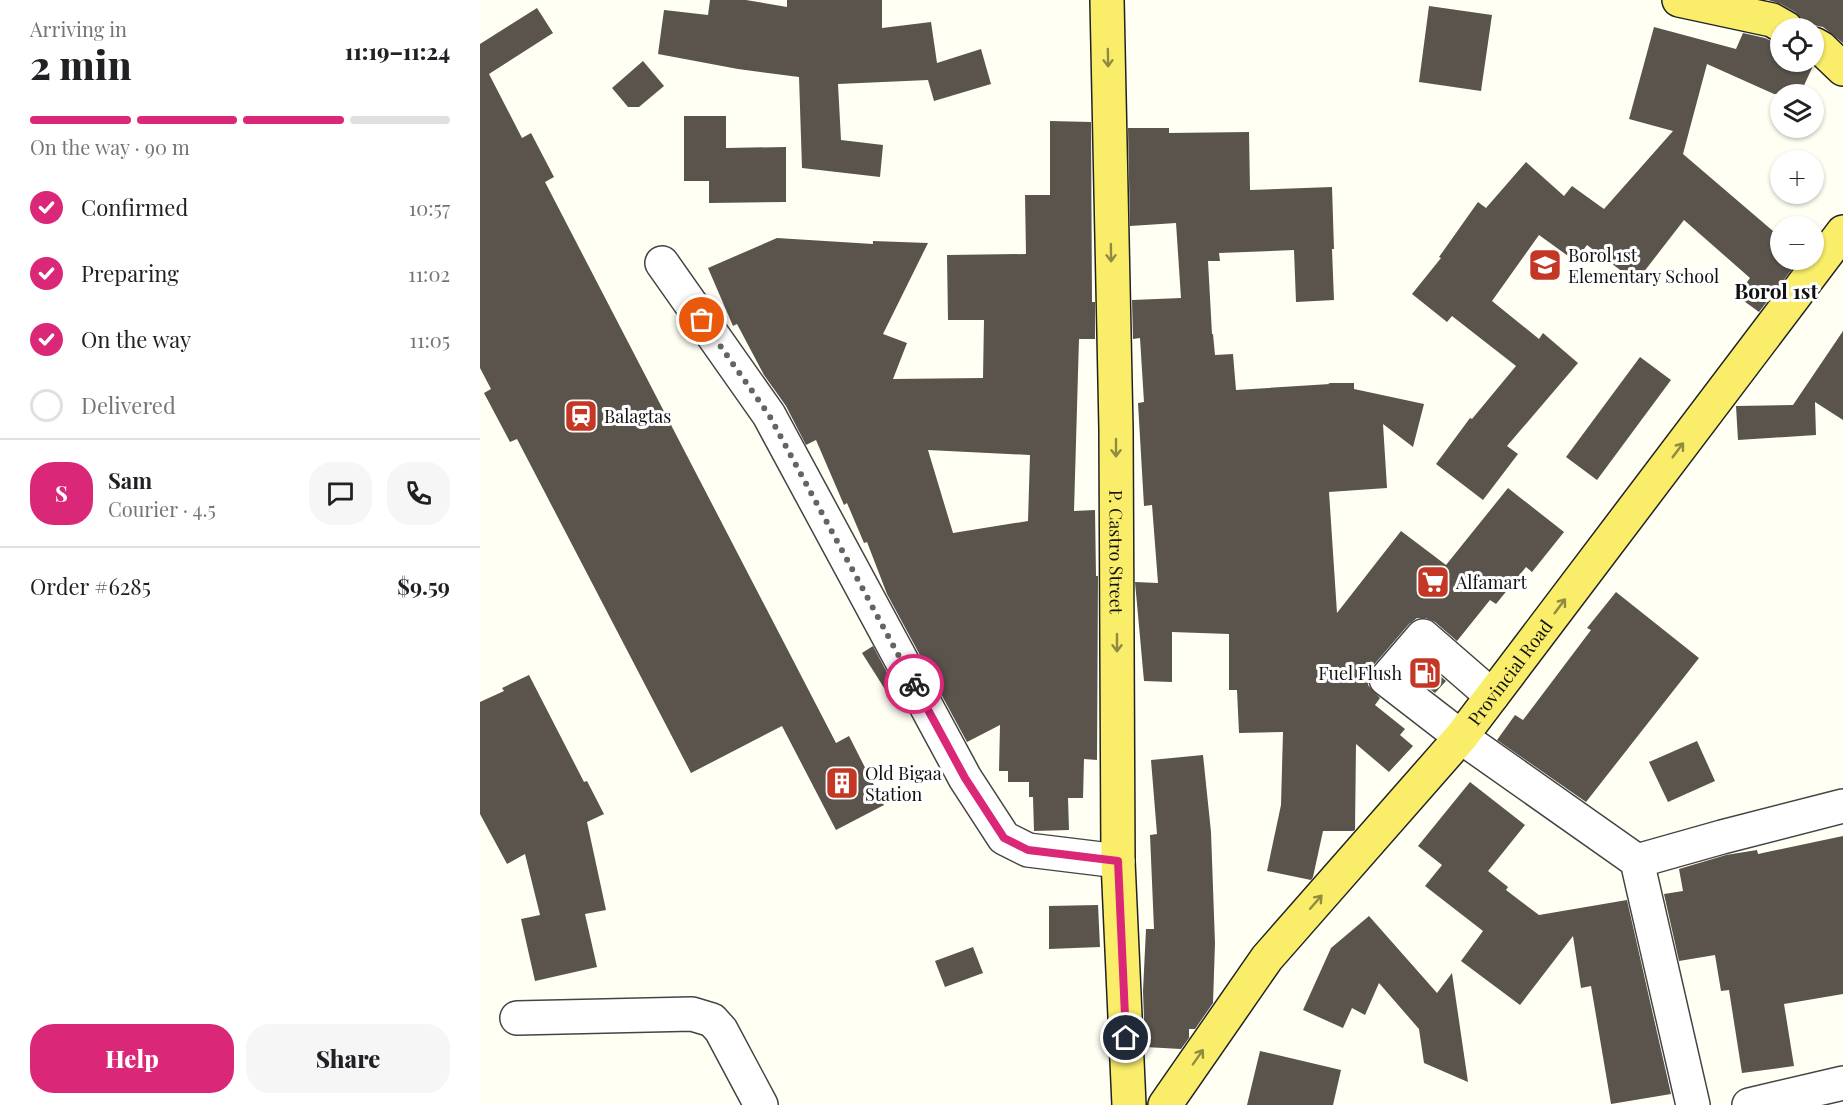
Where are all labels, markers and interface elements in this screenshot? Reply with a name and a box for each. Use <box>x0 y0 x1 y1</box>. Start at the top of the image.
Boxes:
text: Arriving in <box>30 15 127 42</box>
map controls <box>1770 18 1824 270</box>
button: locate <box>1770 18 1824 72</box>
text: 11:19–11:24 <box>345 36 450 66</box>
text: 2 min <box>30 38 132 90</box>
one-way arrow <box>1102 48 1114 68</box>
button: layers <box>1770 84 1824 138</box>
text: On the way · 90 m <box>30 133 190 160</box>
button: + <box>1770 150 1824 204</box>
icon: check <box>30 191 63 224</box>
text: Confirmed <box>81 192 188 222</box>
text: 10:57 <box>409 194 450 221</box>
button: − <box>1770 216 1824 270</box>
one-way arrow <box>1106 243 1117 263</box>
place label: Borol 1st Elementary School <box>1568 243 1719 288</box>
school or university icon: Borol 1st Elementary School <box>1527 247 1563 283</box>
icon: check <box>30 257 63 290</box>
text: Preparing <box>81 258 179 288</box>
text: 11:02 <box>408 260 450 287</box>
district label: Borol 1st <box>1734 276 1818 304</box>
pin <box>676 294 727 345</box>
icon: bag <box>685 303 718 336</box>
icon: check <box>30 323 63 356</box>
text: On the way <box>81 324 191 354</box>
text: 11:05 <box>410 326 450 353</box>
text: Delivered <box>81 390 176 420</box>
station icon: Balagtas <box>563 398 599 434</box>
place label: Balagtas <box>604 404 671 428</box>
one-way arrow <box>1110 438 1122 458</box>
one-way arrow <box>1672 443 1684 459</box>
button: chat <box>309 462 372 525</box>
button: phone <box>387 462 450 525</box>
text: Sam <box>108 465 152 495</box>
text: S <box>55 478 68 508</box>
street label: P. Castro Street <box>1104 490 1129 615</box>
text: Courier · 4.5 <box>108 495 216 522</box>
supermarket icon: Alfamart <box>1415 564 1451 600</box>
place label: Alfamart <box>1455 570 1527 594</box>
text: Order #6285 <box>30 571 151 601</box>
text: $9.59 <box>397 571 450 601</box>
one-way arrow <box>1554 598 1567 614</box>
street label: Provincial Road <box>1462 614 1558 730</box>
one-way arrow <box>1111 633 1123 653</box>
courier <box>884 654 944 714</box>
fuel station icon: Fuel Flush <box>1407 655 1443 691</box>
place label: Fuel Flush <box>1318 661 1402 685</box>
icon: bike <box>898 668 931 701</box>
place label: Old Bigaa Station <box>865 761 942 806</box>
building icon: Old Bigaa Station <box>824 765 860 801</box>
one-way arrow <box>1309 895 1323 910</box>
pin <box>1100 1012 1151 1063</box>
icon: home <box>1109 1021 1142 1054</box>
button: Help <box>30 1024 234 1093</box>
button: Share <box>246 1024 450 1093</box>
one-way arrow <box>1192 1049 1204 1066</box>

